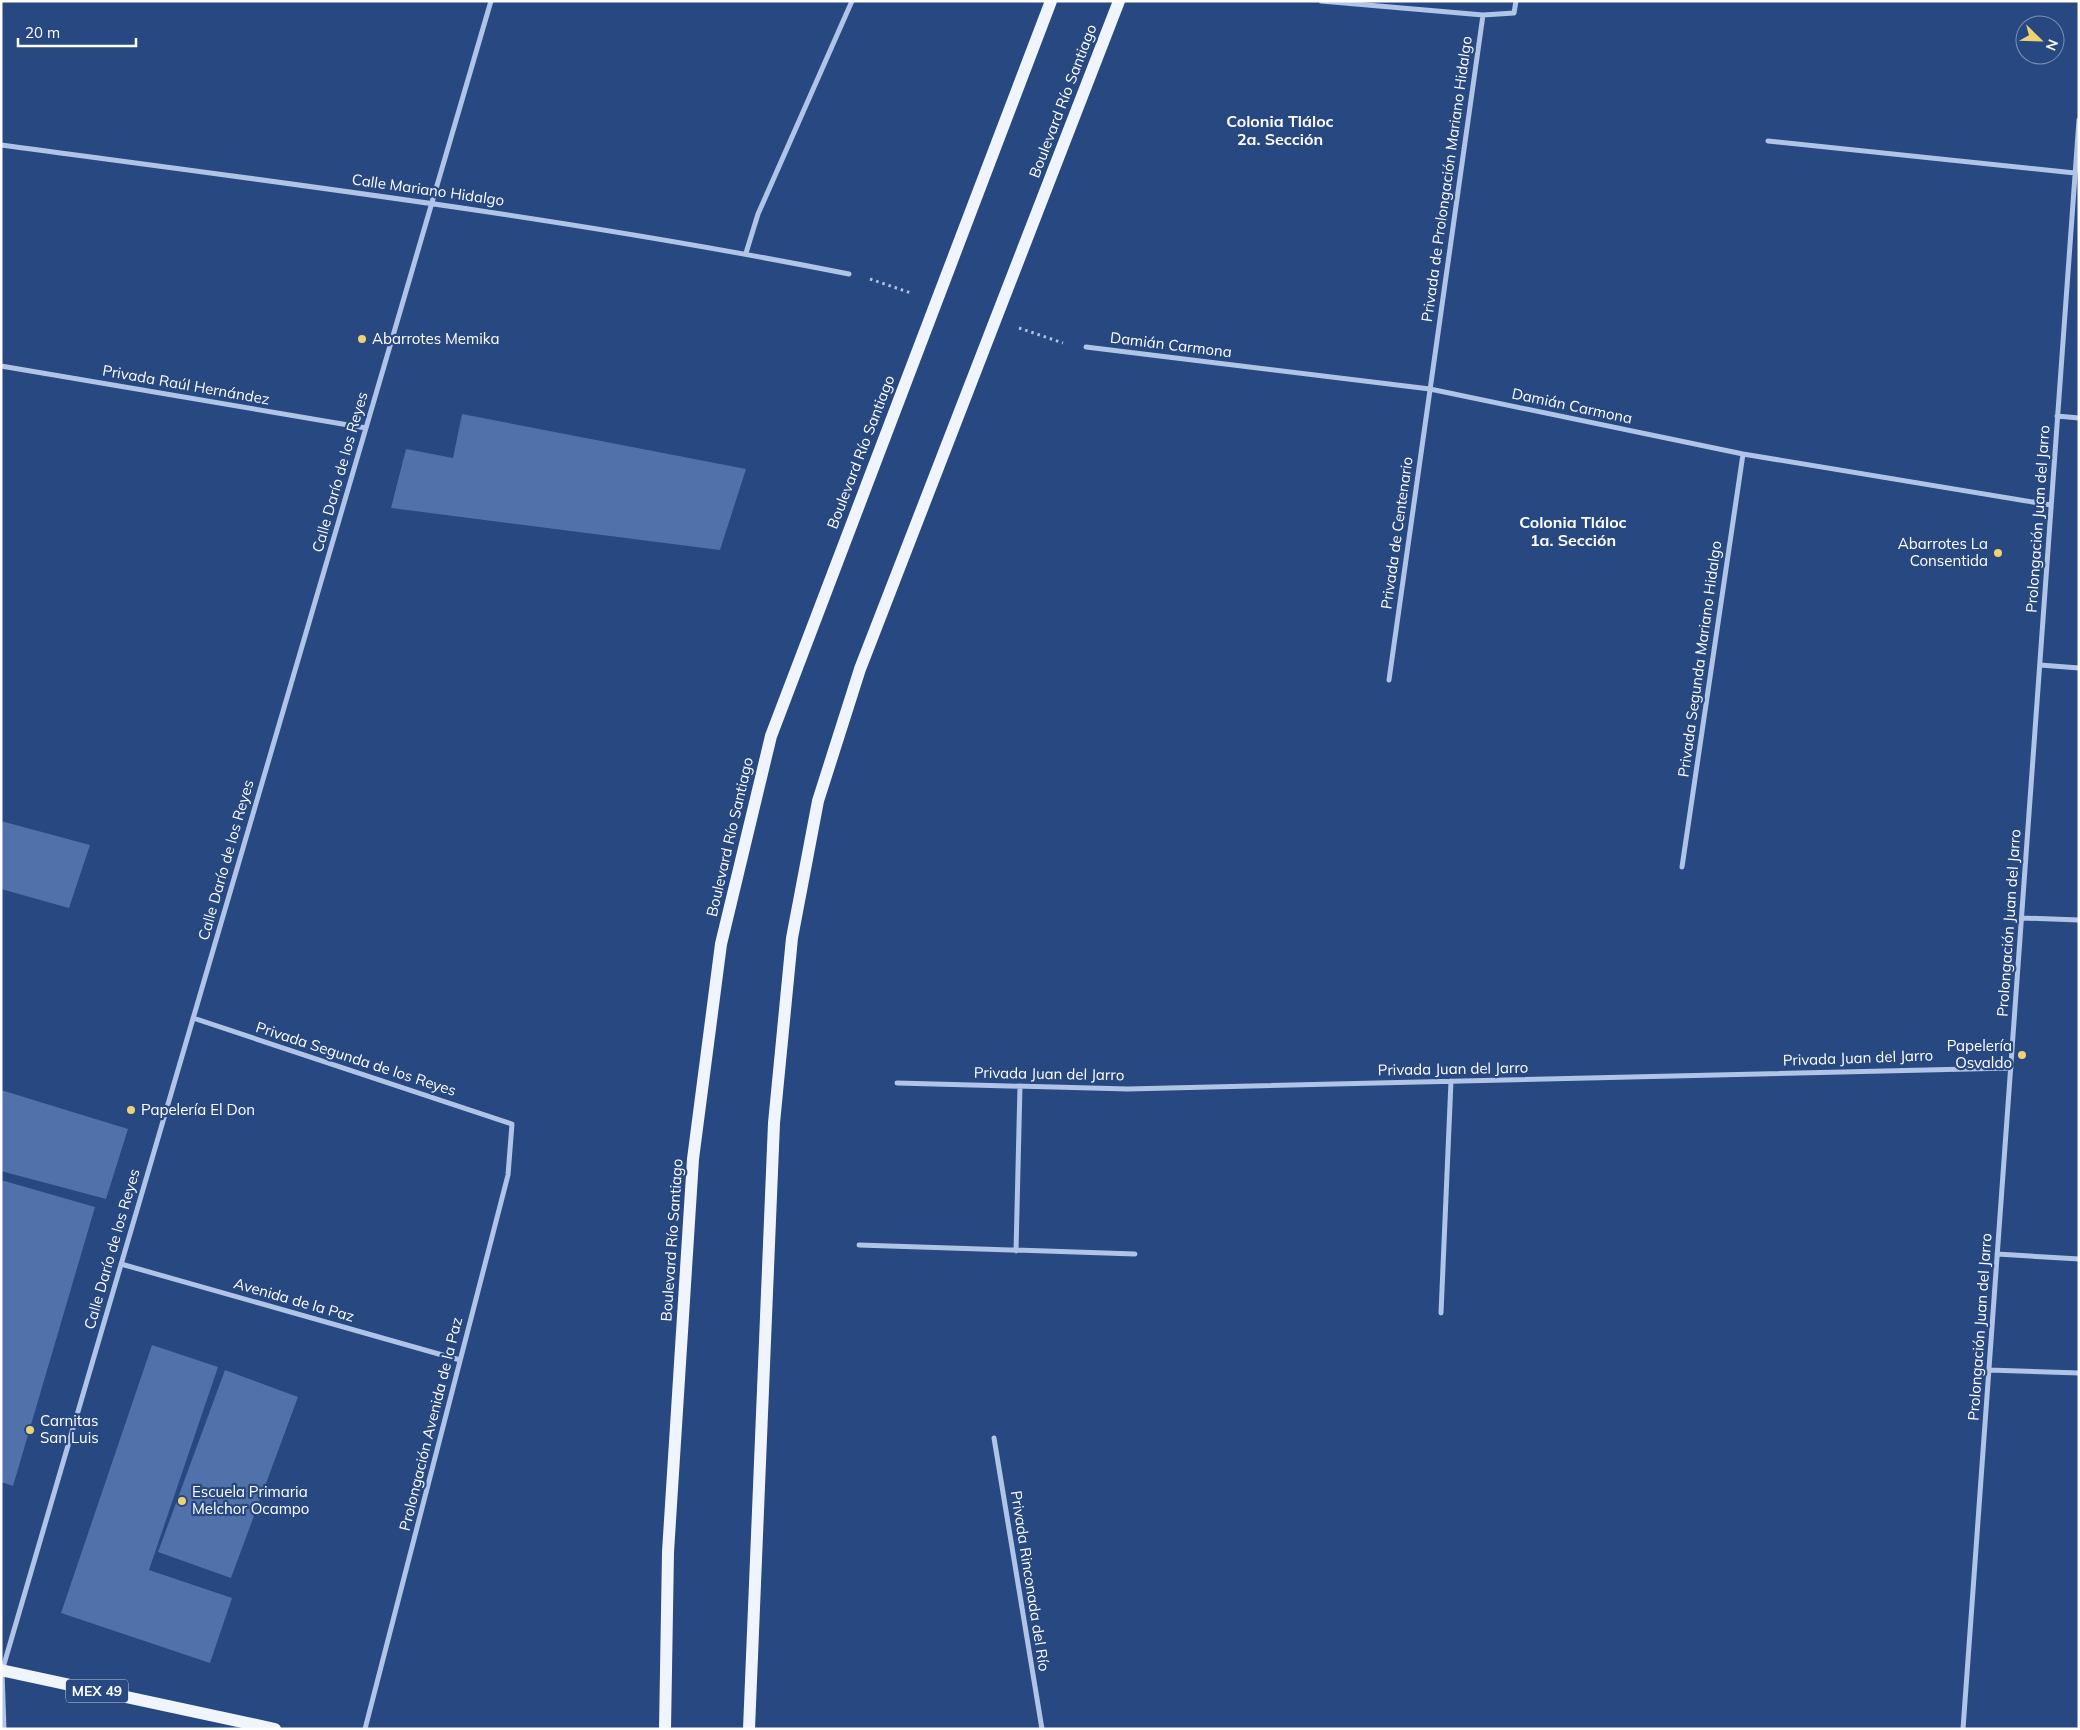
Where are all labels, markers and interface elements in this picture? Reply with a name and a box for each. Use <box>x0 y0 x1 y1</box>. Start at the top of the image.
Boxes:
scale bar <box>18 15 135 47</box>
north arrow <box>2015 15 2065 65</box>
street label: Boulevard Río Santiago <box>1024 21 1101 180</box>
text: 20 m <box>25 23 60 42</box>
street label: Privada de Prolongación Mariano Hidalgo <box>1417 35 1476 323</box>
text: N <box>2042 37 2062 53</box>
district label: Colonia Tláloc 2a. Sección <box>1226 111 1334 149</box>
street label: Calle Mariano Hidalgo <box>351 169 505 210</box>
street label: Damián Carmona <box>1109 328 1233 361</box>
place label: Abarrotes Memika <box>372 329 499 348</box>
marker: Abarrotes Memika <box>356 333 368 345</box>
street label: Privada Raúl Hernández <box>101 360 271 409</box>
street label: Boulevard Río Santiago <box>822 372 899 531</box>
street label: Damián Carmona <box>1510 383 1634 428</box>
street label: Calle Darío de los Reyes <box>307 389 372 554</box>
street label: Prolongación Juan del Jarro <box>2021 425 2054 613</box>
street label: Privada de Centenario <box>1376 455 1417 610</box>
district label: Colonia Tláloc 1a. Sección <box>1519 512 1627 550</box>
place label: Abarrotes La Consentida <box>1898 534 1988 570</box>
street label: Privada Segunda Mariano Hidalgo <box>1673 539 1726 778</box>
marker: Abarrotes La Consentida <box>1992 547 2004 559</box>
street label: Boulevard Río Santiago <box>702 755 757 919</box>
street label: Calle Darío de los Reyes <box>193 777 258 942</box>
street label: Prolongación Juan del Jarro <box>1992 829 2025 1017</box>
street label: Privada Segunda de los Reyes <box>254 1017 459 1100</box>
place label: Papelería Osvaldo <box>1947 1036 2012 1072</box>
street label: Privada Juan del Jarro <box>1782 1045 1934 1070</box>
marker: Papelería Osvaldo <box>2016 1049 2028 1061</box>
street label: Privada Juan del Jarro <box>1378 1058 1528 1079</box>
street label: Privada Juan del Jarro <box>974 1063 1124 1084</box>
place label: Papelería El Don <box>141 1100 255 1119</box>
marker: Papelería El Don <box>125 1104 137 1116</box>
street label: Boulevard Río Santiago <box>656 1158 687 1322</box>
street label: Calle Darío de los Reyes <box>79 1166 144 1331</box>
street label: Prolongación Juan del Jarro <box>1963 1233 1996 1421</box>
street label: Avenida de la Paz <box>232 1273 357 1326</box>
street label: Prolongación Avenida de la Paz <box>395 1315 466 1533</box>
place label: Carnitas San Luis <box>40 1411 99 1447</box>
marker: Carnitas San Luis <box>24 1424 36 1436</box>
place label: Escuela Primaria Melchor Ocampo <box>192 1482 309 1518</box>
street label: Privada Rinconada del Río <box>1007 1489 1054 1673</box>
marker: Escuela Primaria Melchor Ocampo <box>176 1495 188 1507</box>
road number: MEX 49 <box>66 1680 128 1702</box>

